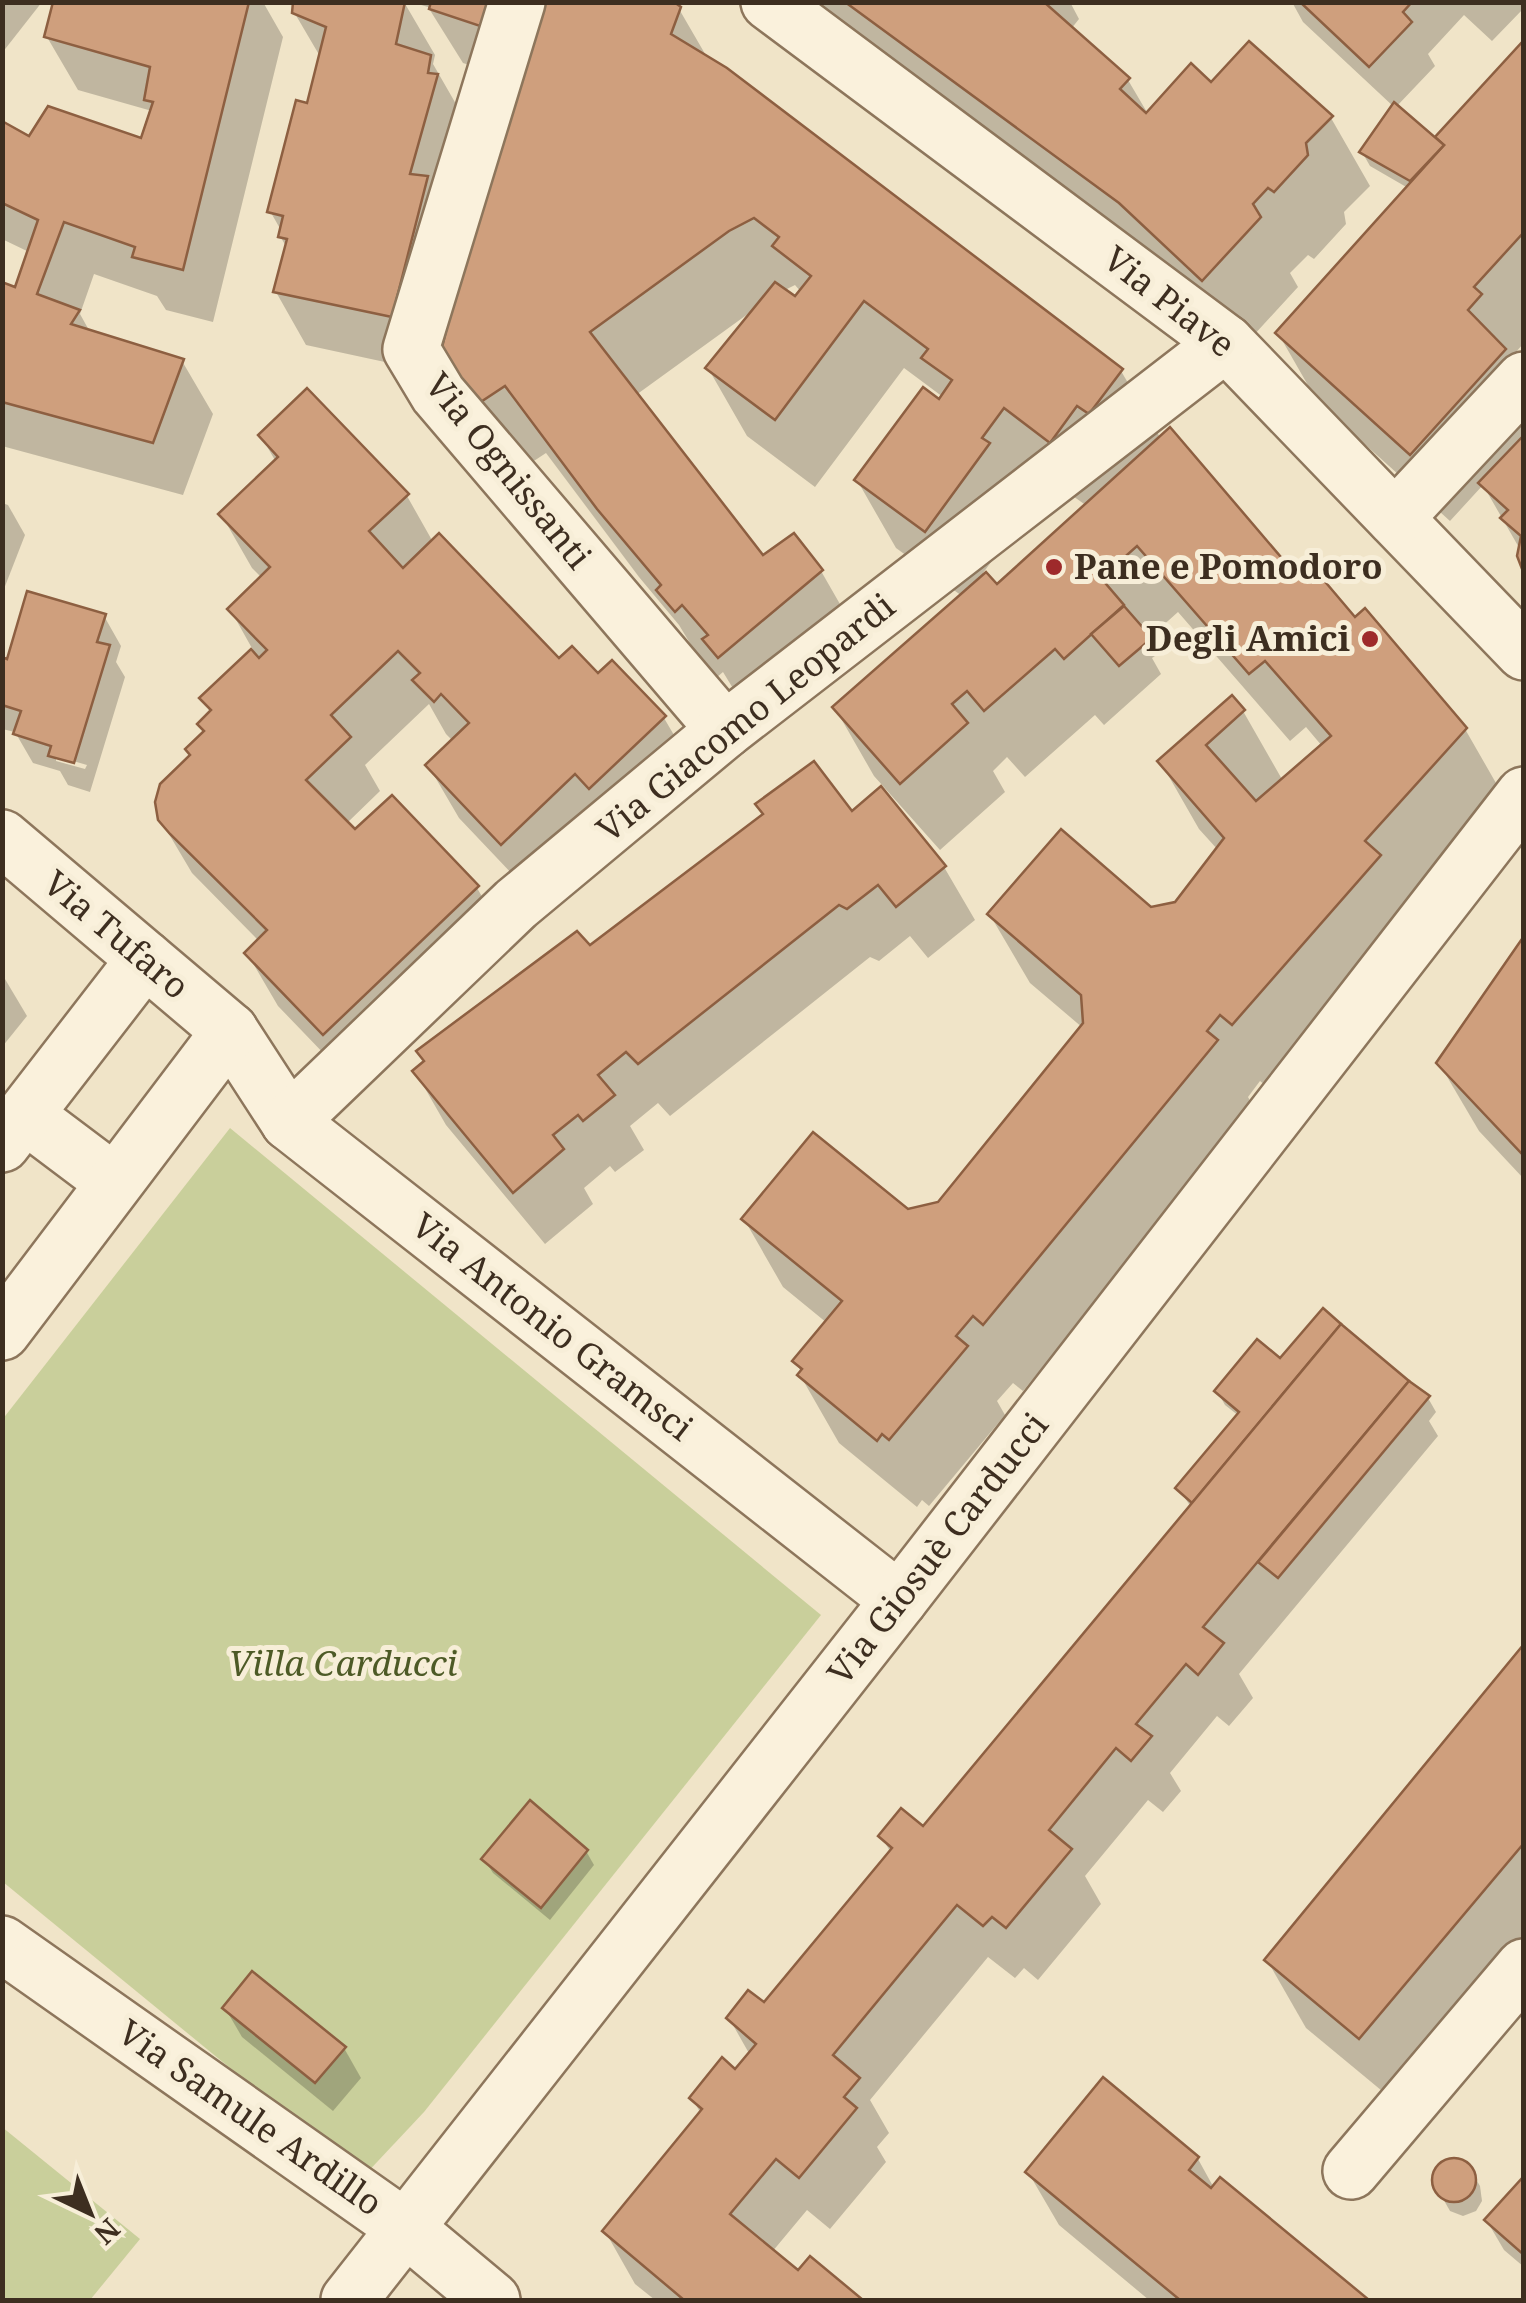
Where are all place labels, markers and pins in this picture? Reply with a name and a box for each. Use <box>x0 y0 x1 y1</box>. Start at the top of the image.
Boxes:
place label: Pane e Pomodoro <box>1074 542 1383 589</box>
marker: Pane e Pomodoro <box>1043 556 1065 578</box>
place label: Degli Amici <box>1146 614 1350 661</box>
marker: Degli Amici <box>1359 628 1381 650</box>

